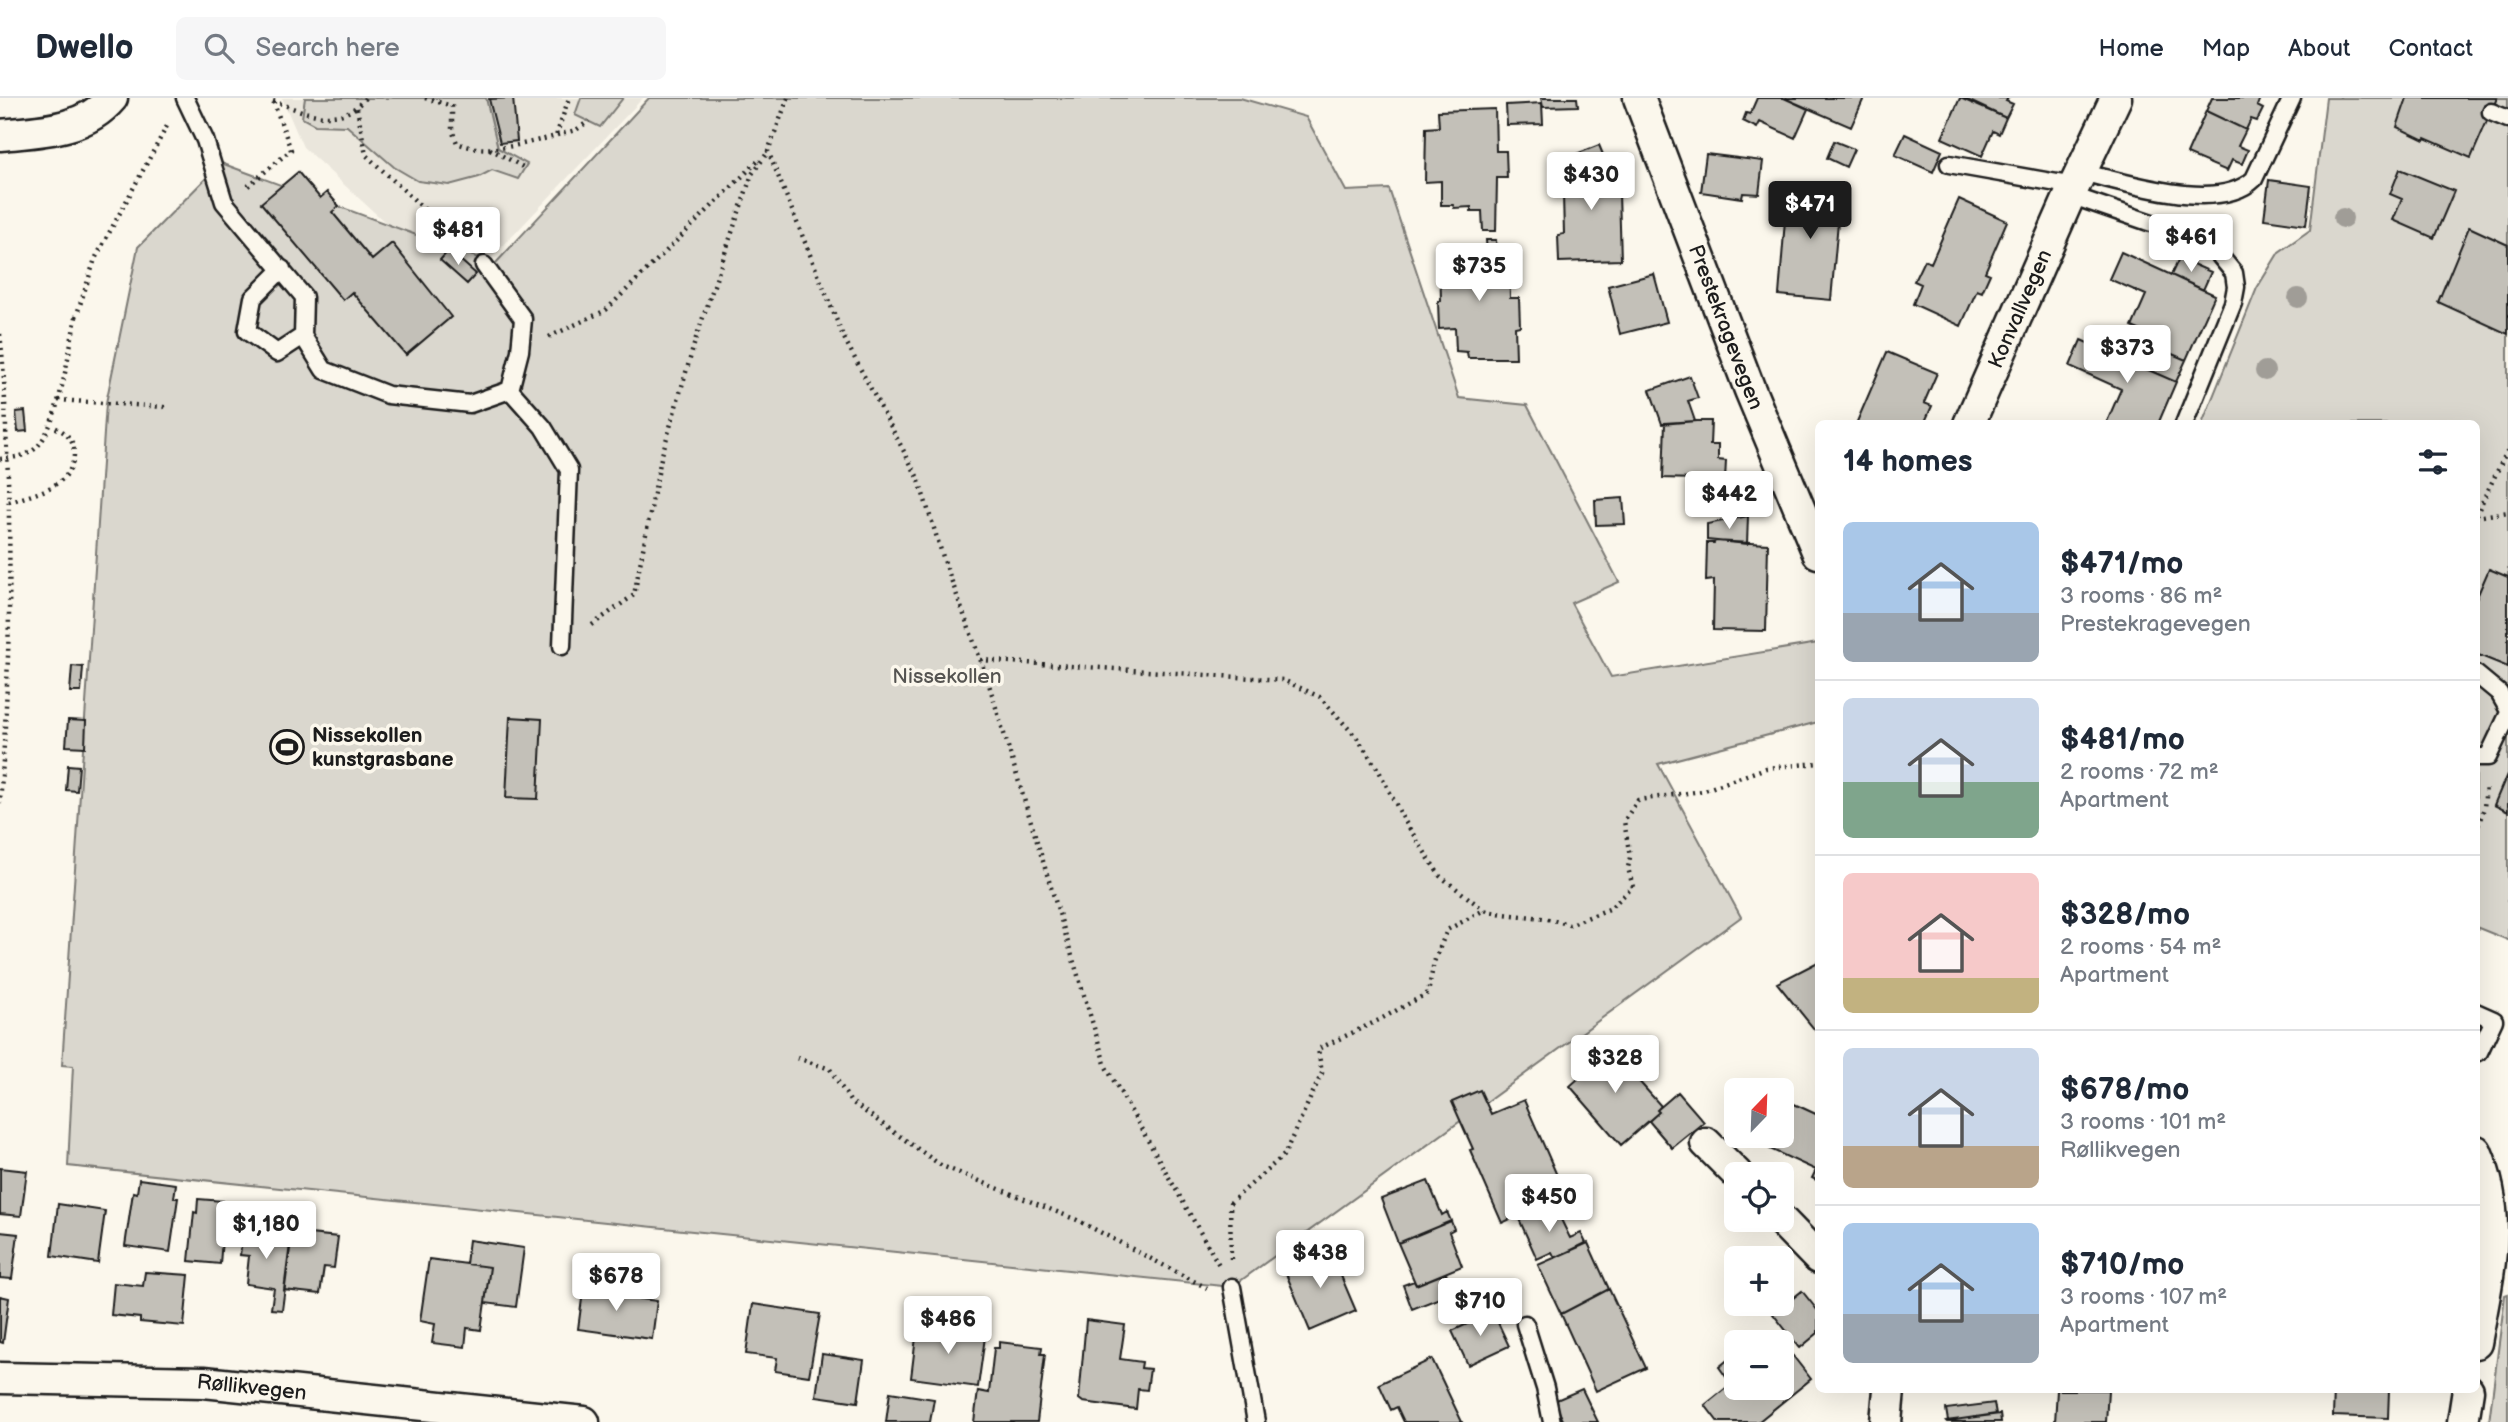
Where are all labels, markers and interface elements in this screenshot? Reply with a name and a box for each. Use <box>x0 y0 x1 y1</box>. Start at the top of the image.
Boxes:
search box <box>176 17 666 80</box>
text: Dwello <box>35 28 134 68</box>
icon: search <box>200 29 238 67</box>
text: Search here <box>256 33 400 64</box>
text: Home <box>2099 34 2164 63</box>
text: Map <box>2202 34 2250 63</box>
text: About <box>2288 34 2350 63</box>
text: Contact <box>2388 34 2473 63</box>
pin: $430 <box>1550 152 1632 212</box>
text: $430 <box>1563 161 1619 189</box>
pin: $471 <box>1769 181 1851 241</box>
text: $471 <box>1784 190 1836 218</box>
pin: $481 <box>417 208 499 267</box>
pin: $461 <box>2150 214 2232 274</box>
text: $481 <box>432 216 484 244</box>
text: $461 <box>2165 223 2217 251</box>
street label: Prestekragevegen <box>1683 241 1769 413</box>
pin: $735 <box>1438 244 1520 303</box>
street label: Konvallvegen <box>1983 246 2057 372</box>
text: $735 <box>1452 252 1506 280</box>
pin: $373 <box>2086 326 2168 385</box>
text: $373 <box>2100 334 2154 362</box>
icon: filters <box>2414 443 2452 481</box>
text: 14 homes <box>1843 444 1972 480</box>
pin: $442 <box>1688 472 1770 531</box>
text: $442 <box>1701 480 1757 508</box>
text: $471/mo <box>2060 546 2183 582</box>
icon: home <box>1899 550 1983 634</box>
text: 3 rooms · 86 m² <box>2060 582 2222 610</box>
text: Prestekragevegen <box>2060 610 2251 638</box>
park label: Nissekollen <box>892 664 1002 689</box>
text: $481/mo <box>2060 722 2185 758</box>
place label: Nissekollen kunstgrasbane <box>312 723 454 772</box>
icon: home <box>1899 726 1983 810</box>
sports icon: Nissekollen kunstgrasbane <box>268 728 306 766</box>
text: 2 rooms · 72 m² <box>2060 758 2219 786</box>
text: Apartment <box>2060 786 2169 814</box>
text: $328/mo <box>2060 897 2190 933</box>
icon: home <box>1899 901 1983 985</box>
text: 2 rooms · 54 m² <box>2060 933 2222 961</box>
text: Apartment <box>2060 961 2169 989</box>
pin: $328 <box>1574 1035 1656 1095</box>
text: $328 <box>1587 1044 1643 1072</box>
text: $678/mo <box>2060 1072 2189 1108</box>
icon: home <box>1899 1076 1983 1160</box>
north arrow <box>1724 1078 1794 1148</box>
map controls <box>1724 1078 1794 1400</box>
text: 3 rooms · 101 m² <box>2060 1108 2226 1136</box>
text: Røllikvegen <box>2060 1136 2181 1164</box>
button: locate <box>1724 1162 1794 1232</box>
pin: $450 <box>1508 1174 1590 1234</box>
text: $450 <box>1521 1183 1577 1211</box>
pin: $1,180 <box>209 1202 323 1261</box>
text: $1,180 <box>232 1210 300 1238</box>
pin: $438 <box>1279 1230 1361 1290</box>
text: $438 <box>1292 1239 1348 1267</box>
button: + <box>1724 1246 1794 1316</box>
text: $710/mo <box>2060 1247 2184 1283</box>
icon: home <box>1899 1251 1983 1335</box>
pin: $678 <box>575 1254 657 1313</box>
text: $678 <box>588 1262 644 1290</box>
pin: $710 <box>1439 1278 1521 1338</box>
text: 3 rooms · 107 m² <box>2060 1283 2227 1311</box>
text: $710 <box>1454 1287 1506 1315</box>
pin: $486 <box>907 1296 989 1356</box>
text: $486 <box>920 1305 976 1333</box>
text: Apartment <box>2060 1311 2169 1339</box>
button: − <box>1724 1330 1794 1400</box>
street label: Røllikvegen <box>196 1369 308 1406</box>

